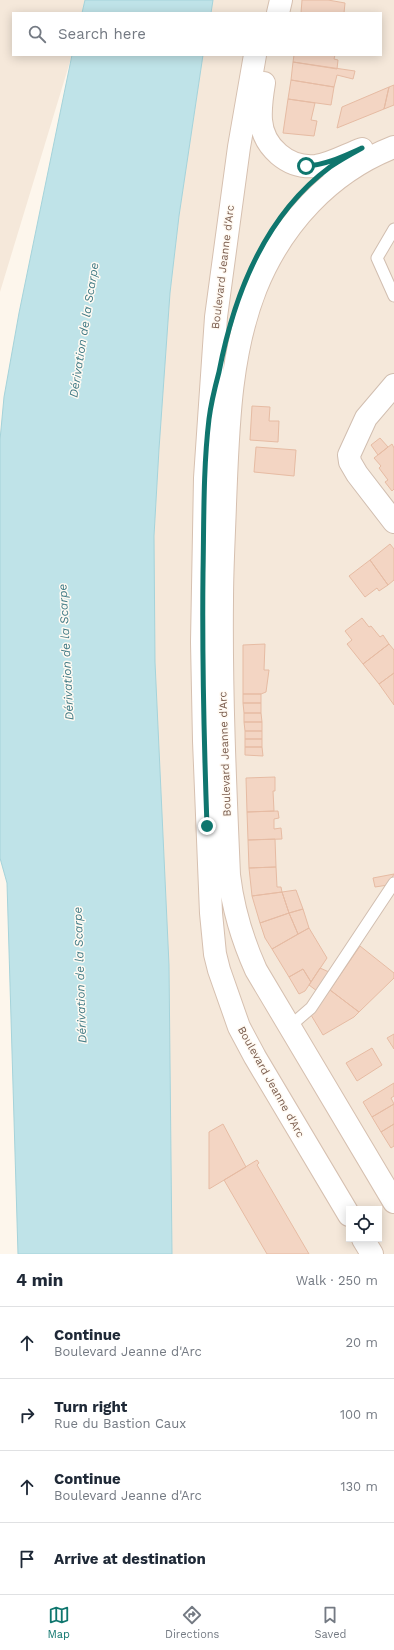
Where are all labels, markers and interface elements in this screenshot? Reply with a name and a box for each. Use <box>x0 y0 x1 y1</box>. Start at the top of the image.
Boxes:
search box <box>12 12 382 56</box>
icon: search <box>26 23 48 45</box>
text: Search here <box>58 25 146 43</box>
route start <box>297 157 315 175</box>
street label: Boulevard Jeanne d'Arc <box>209 204 237 330</box>
water label: Dérivation de la Scarpe <box>66 261 102 399</box>
water label: Dérivation de la Scarpe <box>55 583 77 721</box>
street label: Boulevard Jeanne d'Arc <box>216 691 234 817</box>
route end <box>198 817 216 835</box>
water label: Dérivation de la Scarpe <box>71 906 89 1043</box>
street label: Boulevard Jeanne d'Arc <box>235 1024 307 1140</box>
map controls <box>346 1206 382 1242</box>
button: locate <box>346 1206 382 1242</box>
text: 4 min <box>16 1270 63 1290</box>
text: Walk · 250 m <box>296 1273 378 1288</box>
text: Continue <box>54 1326 121 1344</box>
icon: ahead <box>16 1332 38 1354</box>
text: 20 m <box>346 1335 378 1350</box>
text: Boulevard Jeanne d'Arc <box>54 1344 202 1359</box>
text: Turn right <box>54 1398 127 1416</box>
icon: right <box>16 1404 38 1426</box>
text: 100 m <box>340 1407 378 1422</box>
text: Rue du Bastion Caux <box>54 1416 186 1431</box>
text: Continue <box>54 1470 121 1488</box>
icon: ahead <box>16 1476 38 1498</box>
text: 130 m <box>340 1479 378 1494</box>
text: Boulevard Jeanne d'Arc <box>54 1488 202 1503</box>
icon: arrive <box>16 1548 38 1570</box>
text: Arrive at destination <box>54 1550 206 1568</box>
tab: Map <box>48 1604 70 1641</box>
tab: Directions <box>165 1604 219 1641</box>
tab: Saved <box>314 1604 346 1641</box>

